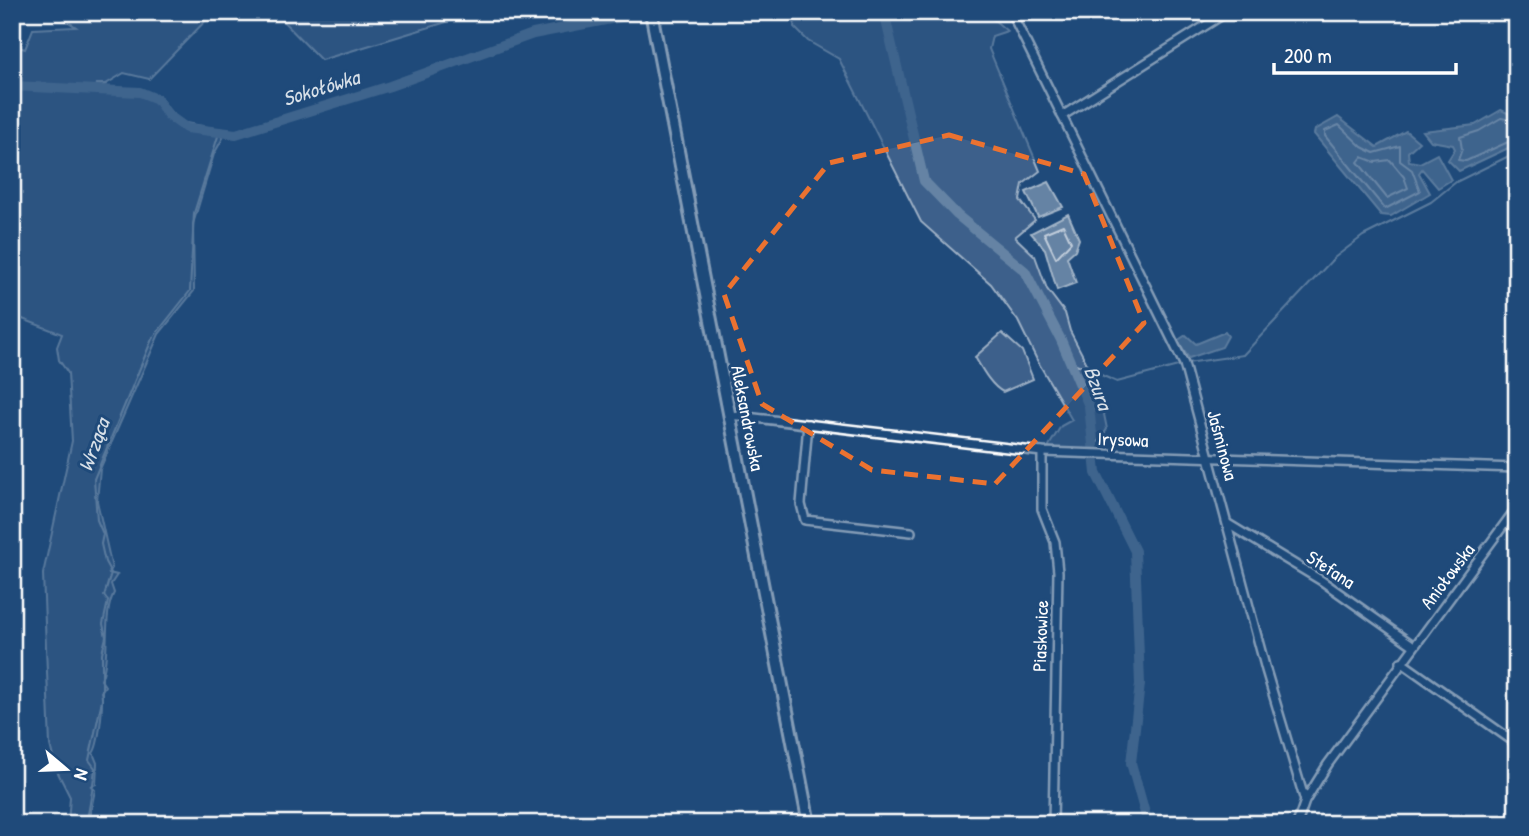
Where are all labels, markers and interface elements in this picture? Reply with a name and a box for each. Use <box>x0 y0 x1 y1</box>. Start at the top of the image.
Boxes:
scale bar <box>1274 32 1456 76</box>
text: 200 m <box>1284 41 1332 70</box>
water label: Sokołówka <box>279 61 365 113</box>
water label: Bzura <box>1077 362 1121 416</box>
street label: Aleksandrowska <box>725 363 771 474</box>
street label: Jaśminowa <box>1201 407 1245 483</box>
water label: Wrząca <box>71 412 117 475</box>
street label: Irysowa <box>1097 425 1150 453</box>
street label: Aniołowska <box>1414 537 1481 614</box>
street label: Stefana <box>1302 544 1361 595</box>
street label: Piaskowice <box>1026 599 1054 672</box>
north arrow <box>32 734 102 804</box>
text: N <box>68 766 96 784</box>

